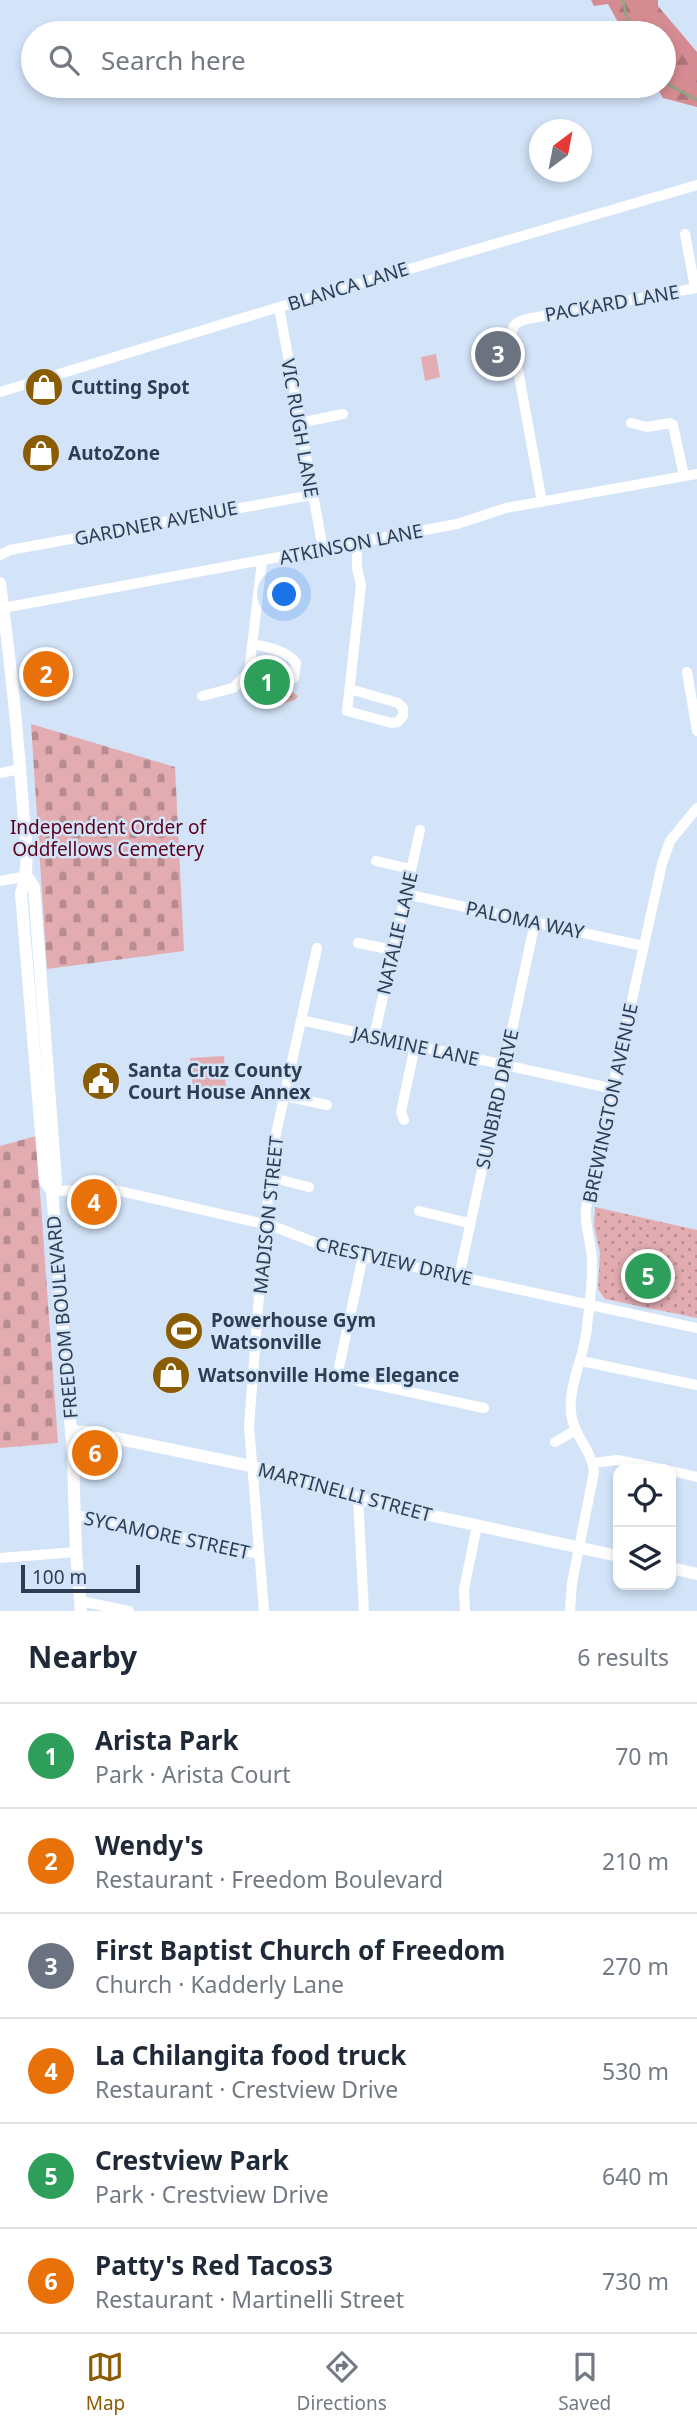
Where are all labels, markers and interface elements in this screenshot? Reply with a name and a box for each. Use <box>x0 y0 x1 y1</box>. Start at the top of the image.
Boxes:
search box <box>21 21 676 98</box>
icon: search <box>45 41 83 79</box>
text: Search here <box>101 42 246 78</box>
north arrow <box>529 119 592 182</box>
street label: BLANCA LANE <box>284 255 412 317</box>
street label: PACKARD LANE <box>543 278 681 328</box>
pin: 3 <box>475 328 521 380</box>
street label: VIC RUGH LANE <box>275 357 325 499</box>
shop icon: Cutting Spot <box>23 366 65 408</box>
place label: Cutting Spot <box>71 374 190 400</box>
shop icon: AutoZone <box>20 432 62 474</box>
place label: AutoZone <box>68 440 160 466</box>
street label: GARDNER AVENUE <box>72 494 240 552</box>
street label: ATKINSON LANE <box>277 517 425 571</box>
your location <box>267 577 301 611</box>
pin: 2 <box>23 648 69 700</box>
pin: 1 <box>244 656 290 708</box>
park label: Independent Order of Oddfellows Cemetery <box>10 814 208 862</box>
street label: NATALIE LANE <box>370 869 424 997</box>
street label: PALOMA WAY <box>464 895 587 945</box>
street label: BREWINGTON AVENUE <box>576 1001 644 1205</box>
street label: JASMINE LANE <box>349 1020 482 1072</box>
street label: SUNBIRD DRIVE <box>469 1027 525 1171</box>
place label: Santa Cruz County Court House Annex <box>128 1057 310 1105</box>
public building icon: Santa Cruz County Court House Annex <box>80 1060 122 1102</box>
street label: MADISON STREET <box>247 1134 289 1295</box>
pin: 4 <box>71 1176 117 1228</box>
street label: FREEDOM BOULEVARD <box>40 1214 84 1420</box>
street label: CRESTVIEW DRIVE <box>313 1230 475 1292</box>
pin: 5 <box>625 1250 671 1302</box>
place label: Powerhouse Gym Watsonville <box>211 1307 376 1355</box>
sports icon: Powerhouse Gym Watsonville <box>163 1310 205 1352</box>
shop icon: Watsonville Home Elegance <box>150 1354 192 1396</box>
place label: Watsonville Home Elegance <box>198 1362 459 1388</box>
pin: 6 <box>72 1427 118 1479</box>
street label: MARTINELLI STREET <box>255 1456 435 1528</box>
map controls <box>613 1464 676 1590</box>
button: locate <box>613 1464 676 1527</box>
street label: SYCAMORE STREET <box>82 1505 253 1565</box>
button: layers <box>613 1527 676 1590</box>
scale bar <box>21 1562 140 1594</box>
text: 100 m <box>32 1564 87 1590</box>
text: Nearby <box>28 1636 137 1677</box>
text: 6 results <box>577 1641 669 1673</box>
text: Arista Park <box>95 1722 239 1758</box>
text: 1 <box>44 1740 58 1772</box>
text: 70 m <box>615 1740 669 1772</box>
text: Park · Arista Court <box>95 1758 291 1790</box>
text: Wendy's <box>95 1827 204 1863</box>
text: 2 <box>44 1845 58 1877</box>
text: 210 m <box>602 1845 669 1877</box>
text: Restaurant · Freedom Boulevard <box>95 1863 443 1895</box>
text: First Baptist Church of Freedom <box>95 1932 505 1968</box>
text: 3 <box>44 1950 58 1982</box>
text: 270 m <box>602 1950 669 1982</box>
text: Church · Kadderly Lane <box>95 1968 344 2000</box>
text: La Chilangita food truck <box>95 2037 406 2073</box>
text: 4 <box>44 2055 58 2087</box>
text: 530 m <box>602 2055 669 2087</box>
text: Restaurant · Crestview Drive <box>95 2073 398 2105</box>
text: Crestview Park <box>95 2142 289 2178</box>
text: 5 <box>44 2160 58 2192</box>
text: 640 m <box>602 2160 669 2192</box>
text: Park · Crestview Drive <box>95 2178 329 2210</box>
text: Patty's Red Tacos3 <box>95 2247 333 2283</box>
text: 6 <box>44 2265 58 2297</box>
text: 730 m <box>602 2265 669 2297</box>
text: Restaurant · Martinelli Street <box>95 2283 404 2315</box>
tab: Map <box>86 2348 125 2416</box>
tab: Directions <box>297 2348 387 2416</box>
tab: Saved <box>558 2348 611 2416</box>

